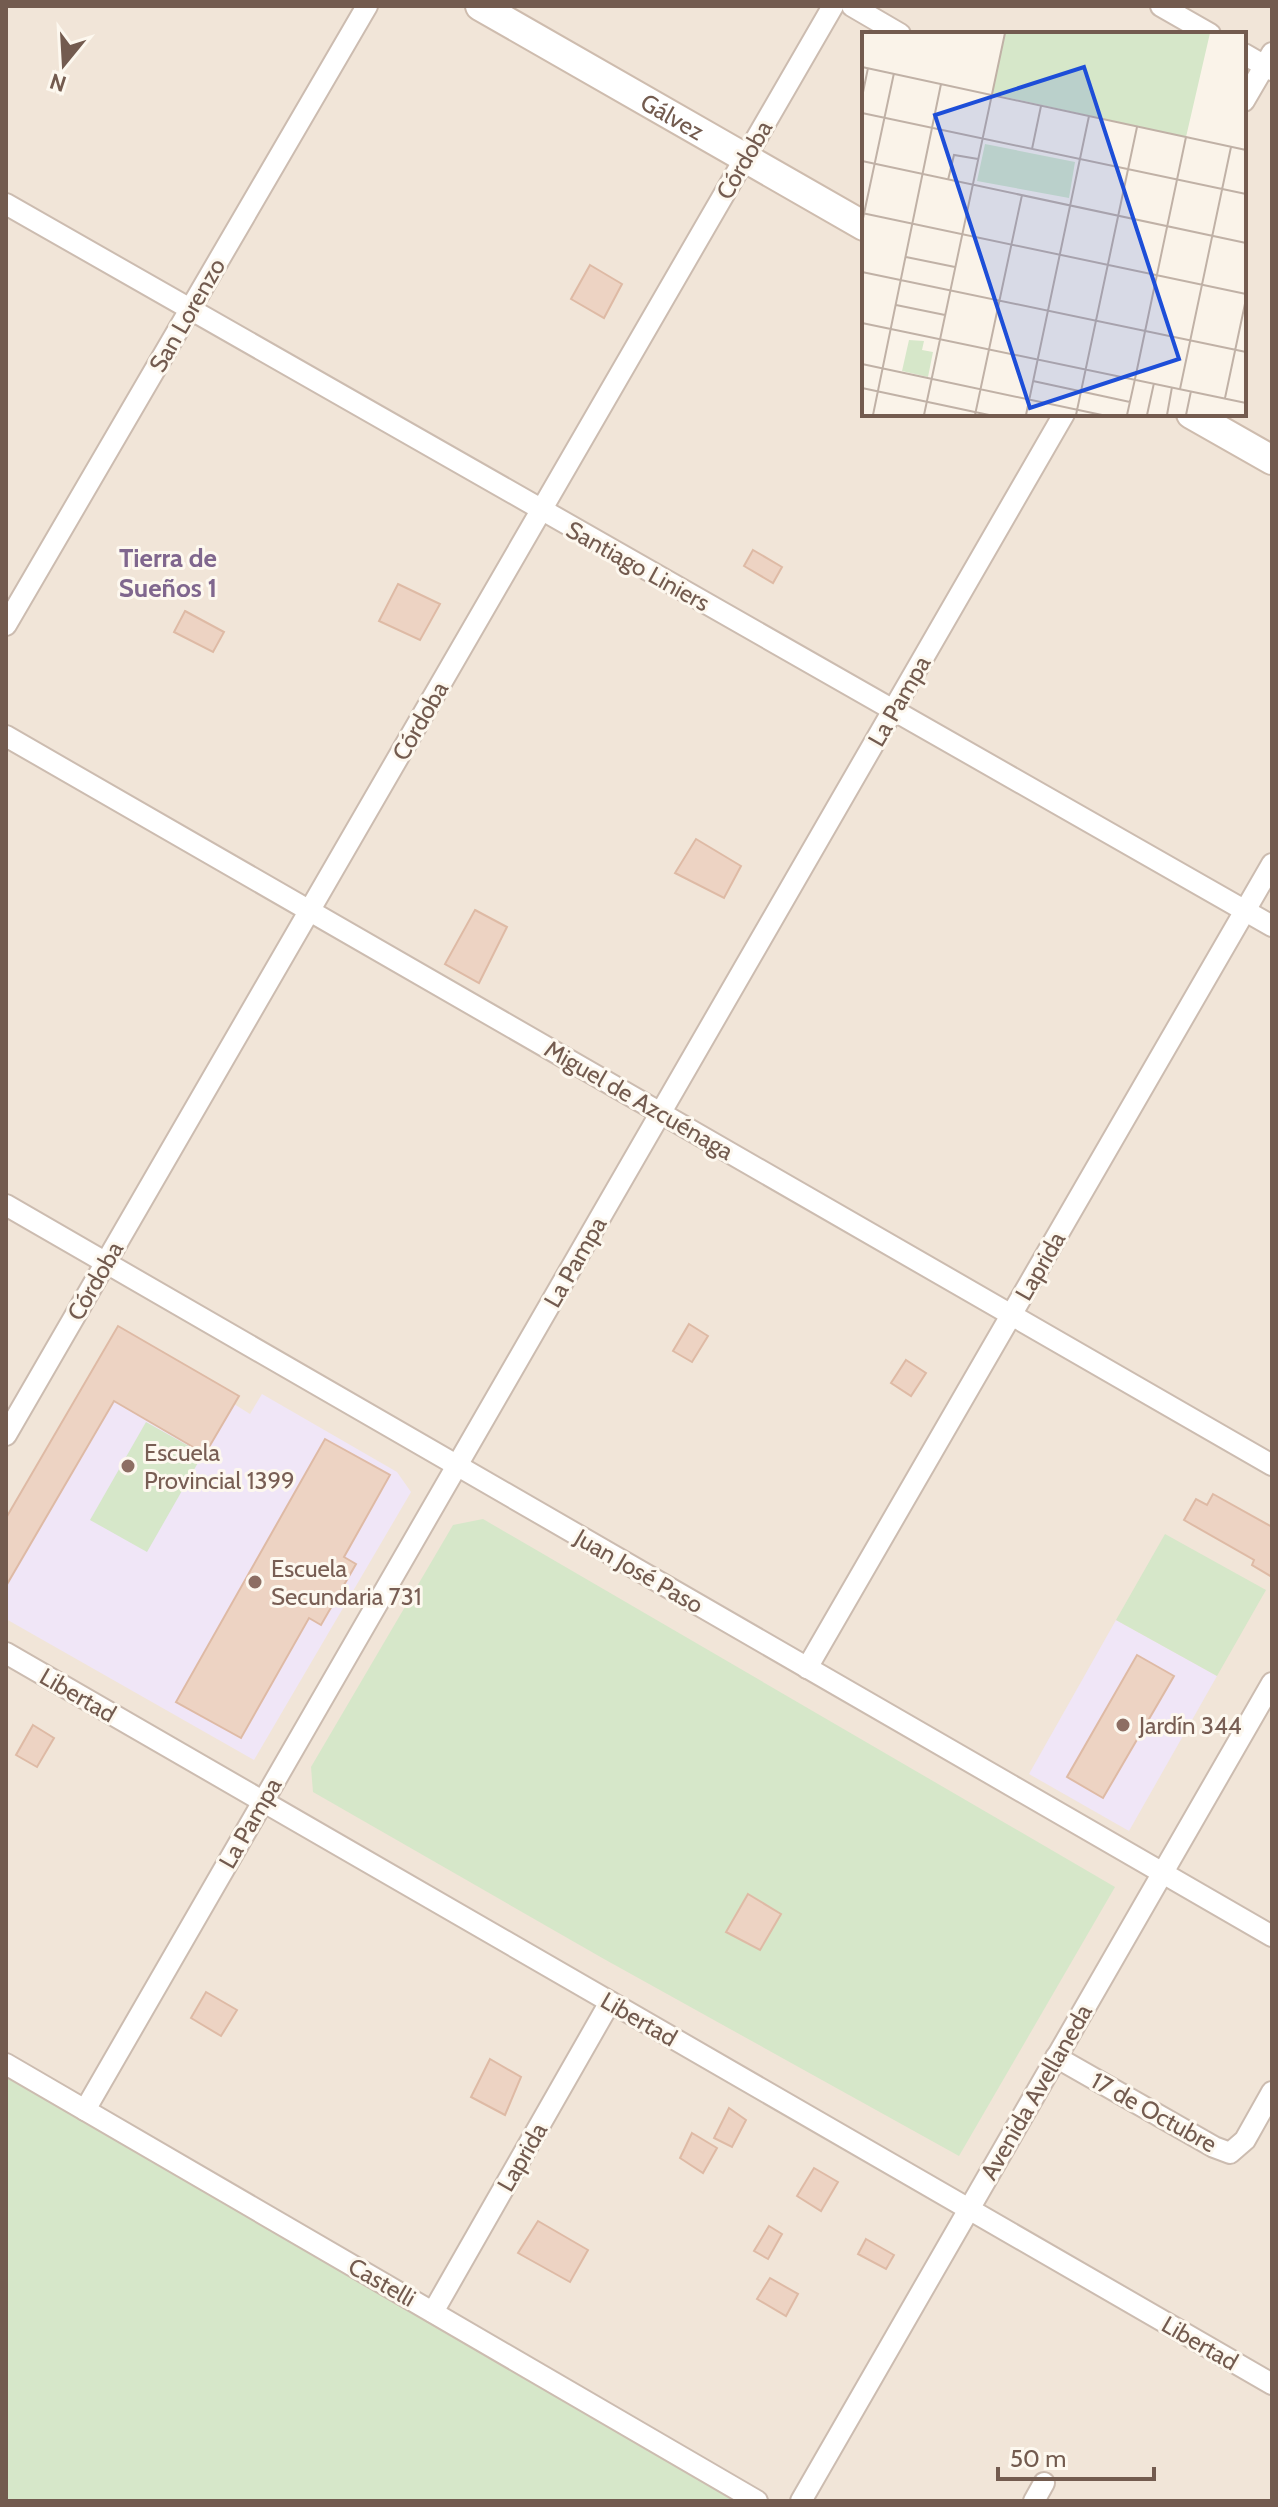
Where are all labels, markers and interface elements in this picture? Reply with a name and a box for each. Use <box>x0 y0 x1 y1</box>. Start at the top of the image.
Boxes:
north arrow <box>24 24 104 104</box>
inset map <box>862 32 1246 416</box>
text: N <box>46 67 70 98</box>
street label: Gálvez <box>636 87 709 146</box>
street label: Córdoba <box>710 115 778 205</box>
street label: San Lorenzo <box>143 253 231 377</box>
street label: Santiago Liniers <box>561 515 715 617</box>
district label: Tierra de Sueños 1 <box>119 542 217 604</box>
street label: La Pampa <box>861 650 937 751</box>
street label: Córdoba <box>386 676 454 766</box>
street label: Miguel de Azcuénaga <box>539 1034 739 1166</box>
street label: La Pampa <box>537 1211 613 1312</box>
street label: Laprida <box>1009 1226 1071 1305</box>
street label: Córdoba <box>61 1236 129 1326</box>
place label: Escuela Provincial 1399 <box>144 1438 295 1495</box>
marker: Escuela Provincial 1399 <box>119 1457 137 1475</box>
street label: Juan José Paso <box>569 1522 708 1619</box>
place label: Escuela Secundaria 731 <box>271 1554 422 1611</box>
marker: Escuela Secundaria 731 <box>246 1573 264 1591</box>
street label: Libertad <box>35 1662 121 1728</box>
place label: Jardín 344 <box>1138 1711 1242 1740</box>
marker: Jardín 344 <box>1114 1716 1132 1734</box>
street label: La Pampa <box>212 1772 288 1873</box>
street label: Libertad <box>596 1986 682 2052</box>
street label: Avenida Avellaneda <box>974 1999 1098 2185</box>
street label: 17 de Octubre <box>1086 2066 1222 2158</box>
street label: Laprida <box>491 2117 553 2196</box>
street label: Castelli <box>343 2251 421 2313</box>
street label: Libertad <box>1157 2310 1243 2376</box>
scale bar <box>998 2431 1154 2481</box>
text: 50 m <box>1010 2444 1066 2473</box>

